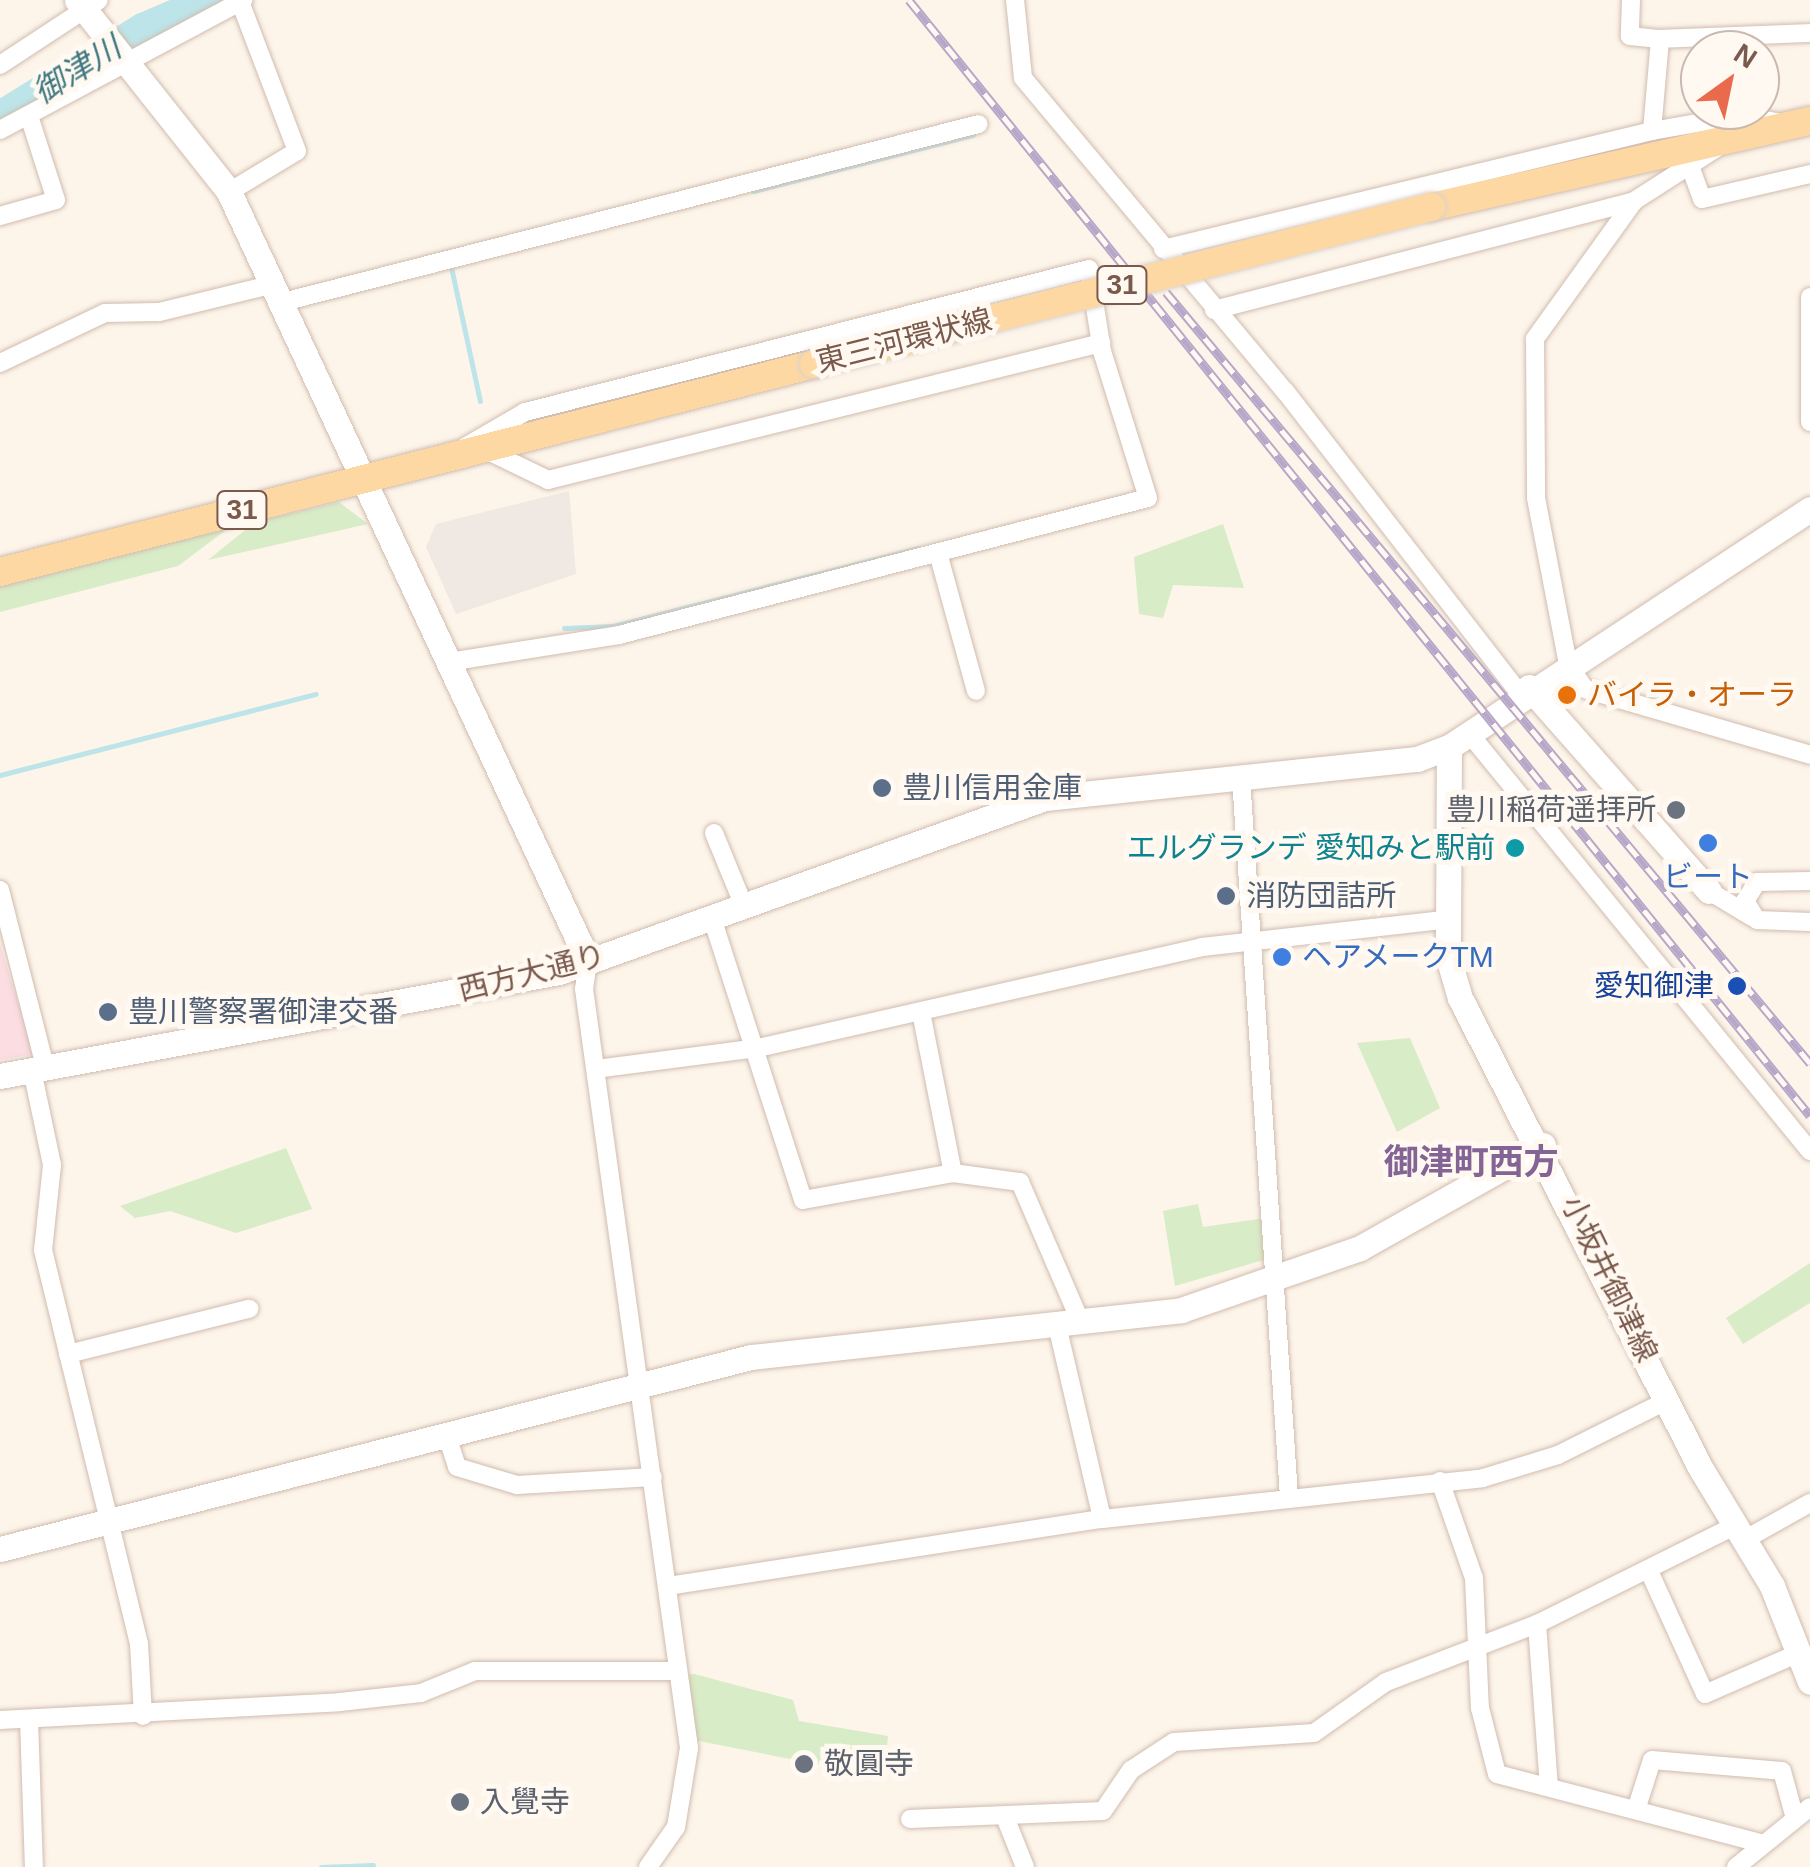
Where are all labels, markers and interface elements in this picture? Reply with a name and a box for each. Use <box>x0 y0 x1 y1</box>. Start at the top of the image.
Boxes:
water label: 御津川 <box>26 28 128 112</box>
north arrow <box>1680 30 1780 130</box>
text: N <box>1729 38 1762 75</box>
road number: 31 <box>1094 262 1150 308</box>
street label: 東三河環状線 <box>812 302 996 380</box>
road number: 31 <box>214 487 270 533</box>
place label: バイラ・オーラ <box>1587 677 1797 713</box>
marker: バイラ・オーラ <box>1556 684 1578 706</box>
place label: 豊川信用金庫 <box>902 770 1082 806</box>
marker: 豊川信用金庫 <box>871 777 893 799</box>
place label: 豊川稲荷遥拝所 <box>1446 792 1656 828</box>
marker: 豊川稲荷遥拝所 <box>1665 799 1687 821</box>
place label: エルグランデ 愛知みと駅前 <box>1127 830 1495 866</box>
marker: ビート <box>1697 832 1719 854</box>
marker: エルグランデ 愛知みと駅前 <box>1504 837 1526 859</box>
place label: ビート <box>1663 859 1753 895</box>
place label: 消防団詰所 <box>1246 878 1396 914</box>
marker: 消防団詰所 <box>1215 885 1237 907</box>
street label: 西方大通り <box>455 937 609 1009</box>
place label: ヘアメークTM <box>1302 939 1495 975</box>
marker: ヘアメークTM <box>1271 946 1293 968</box>
place label: 愛知御津 <box>1594 968 1714 1004</box>
marker: 愛知御津 <box>1724 973 1750 999</box>
place label: 豊川警察署御津交番 <box>128 994 398 1030</box>
marker: 豊川警察署御津交番 <box>97 1001 119 1023</box>
district label: 御津町西方 <box>1384 1141 1558 1183</box>
street label: 小坂井御津線 <box>1553 1190 1665 1368</box>
place label: 敬圓寺 <box>824 1746 914 1782</box>
marker: 敬圓寺 <box>793 1753 815 1775</box>
place label: 入覺寺 <box>480 1784 570 1820</box>
marker: 入覺寺 <box>449 1791 471 1813</box>

